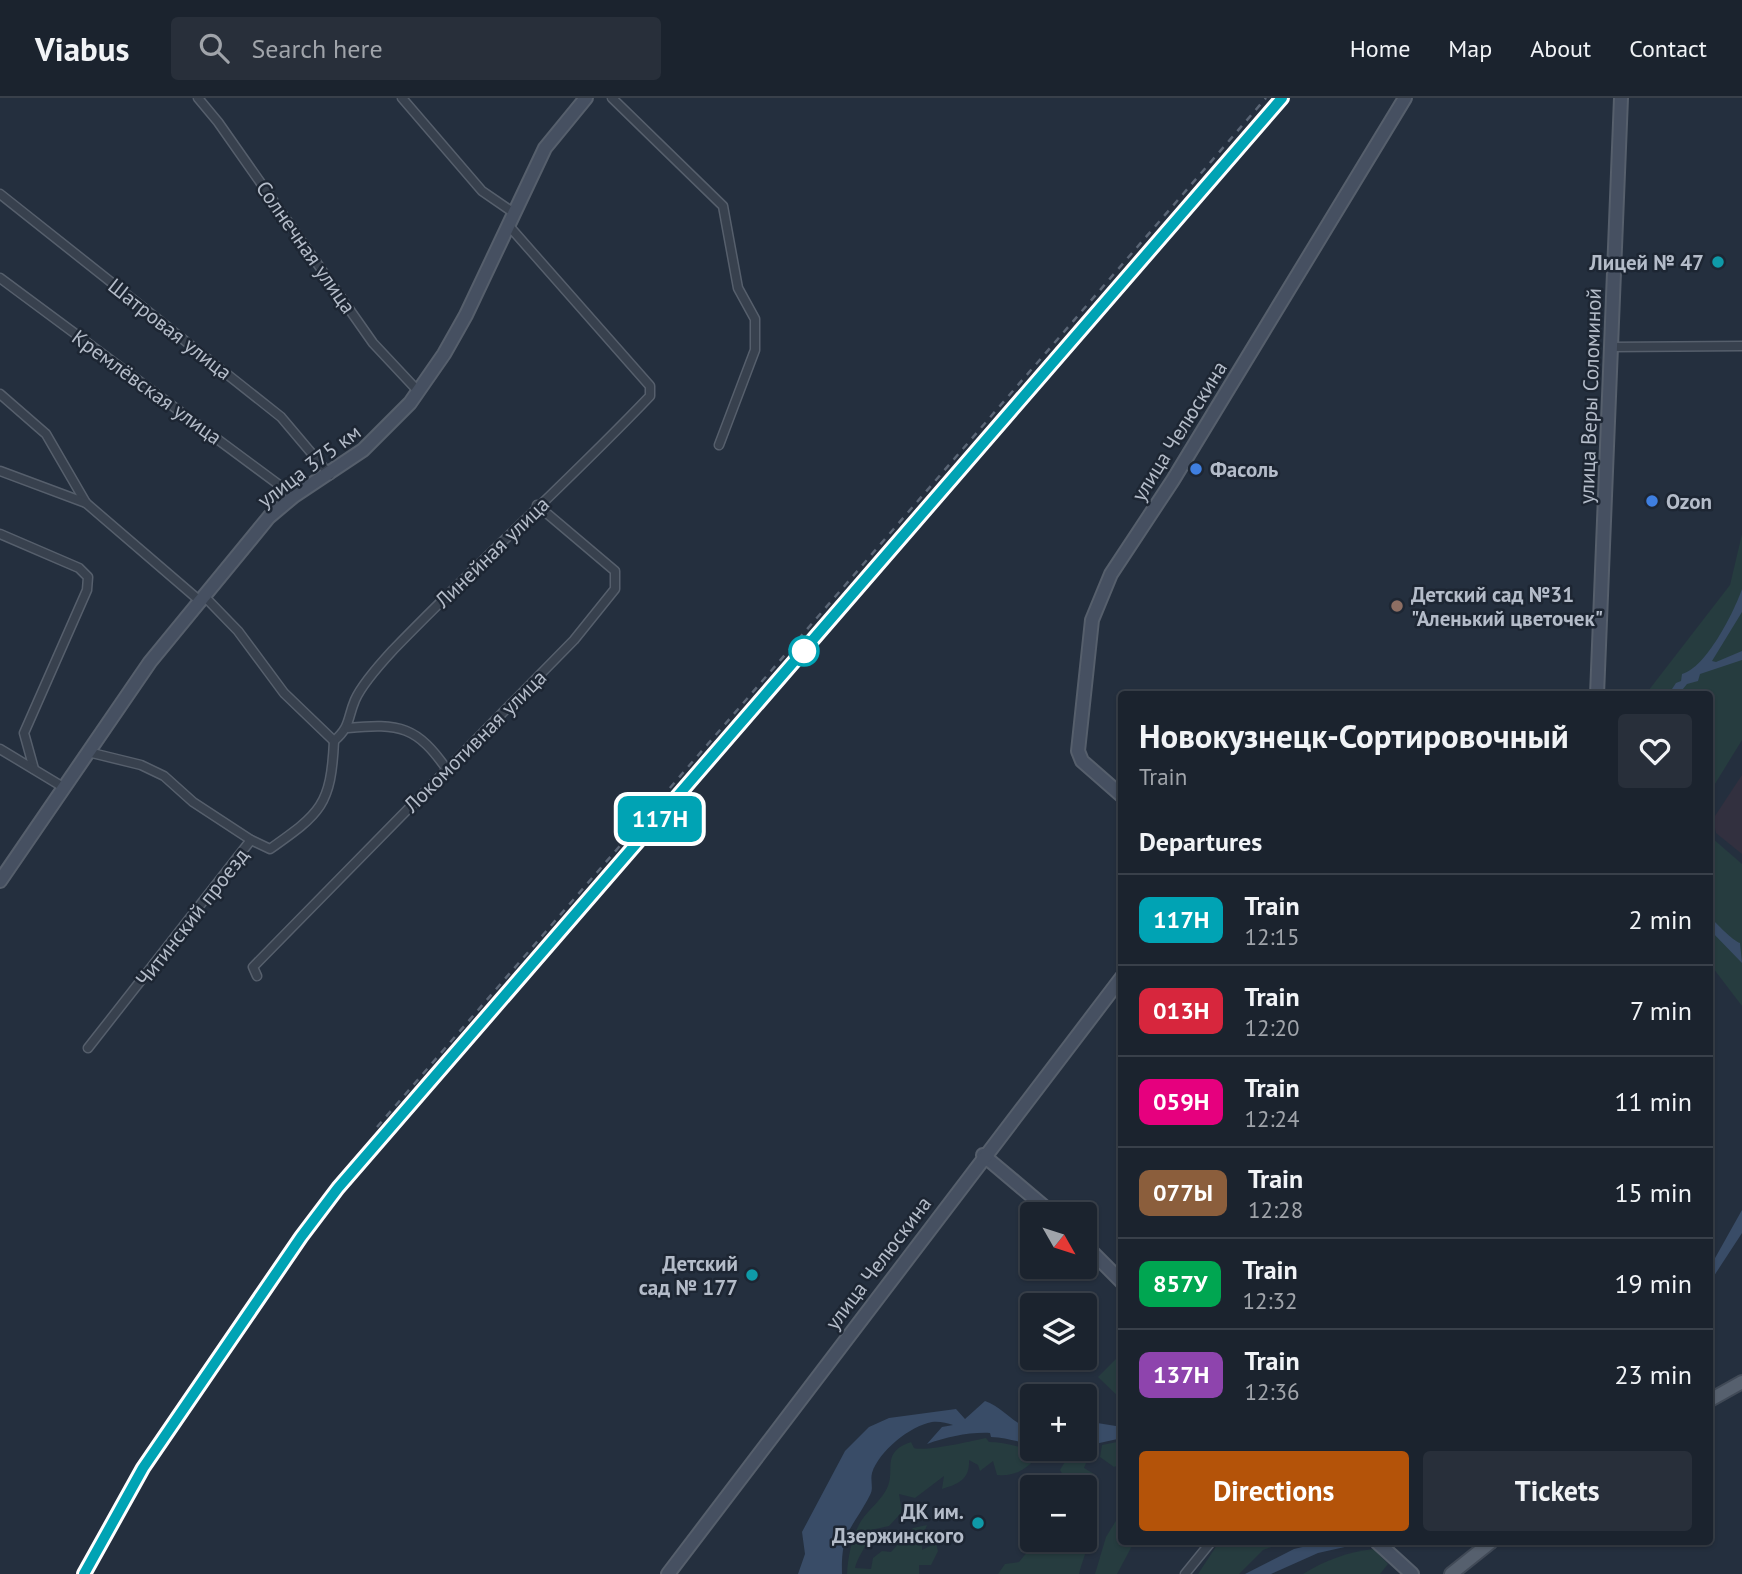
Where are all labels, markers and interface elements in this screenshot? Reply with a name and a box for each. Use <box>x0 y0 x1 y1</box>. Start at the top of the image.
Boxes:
search box <box>171 17 661 80</box>
text: Viabus <box>35 27 129 70</box>
icon: search <box>195 29 233 67</box>
text: Search here <box>251 32 383 65</box>
text: Home <box>1350 33 1410 64</box>
text: Map <box>1448 33 1492 64</box>
text: About <box>1530 33 1591 64</box>
text: Contact <box>1629 33 1707 64</box>
street label: Солнечная улица <box>250 175 362 319</box>
place label: Лицей № 47 <box>1589 249 1704 276</box>
marker: Лицей № 47 <box>1710 254 1726 270</box>
street label: Шатровая улица <box>103 272 237 386</box>
street label: улица Веры Соломиной <box>1573 288 1607 504</box>
street label: Кремлёвская улица <box>67 323 227 451</box>
street label: улица Челюскина <box>1125 356 1233 506</box>
street label: улица 375 км <box>252 418 366 514</box>
place label: Фасоль <box>1210 456 1278 483</box>
marker: Фасоль <box>1188 461 1204 477</box>
place label: Ozon <box>1666 488 1712 515</box>
street label: Линейная улица <box>428 491 555 614</box>
marker: Ozon <box>1644 493 1660 509</box>
place label: Детский сад №31 "Аленький цветочек" <box>1411 581 1603 632</box>
marker: Детский сад №31 "Аленький цветочек" <box>1389 598 1405 614</box>
unlabelled marker <box>789 636 819 666</box>
street label: Локомотивная улица <box>397 664 552 819</box>
text: Новокузнецк-Сортировочный <box>1139 714 1569 757</box>
button: heart <box>1618 714 1692 788</box>
text: Train <box>1139 762 1187 791</box>
line badge: 117Н <box>611 796 709 842</box>
text: 117Н <box>632 803 688 834</box>
text: Departures <box>1139 825 1262 858</box>
street label: Читинский проезд <box>129 842 255 992</box>
text: Train <box>1244 889 1300 922</box>
text: 2 min <box>1629 903 1692 936</box>
text: 117Н <box>1153 904 1209 935</box>
text: 12:15 <box>1244 922 1300 951</box>
text: Train <box>1244 980 1300 1013</box>
text: 7 min <box>1630 994 1692 1027</box>
text: 013Н <box>1153 995 1209 1026</box>
text: 12:20 <box>1244 1013 1300 1042</box>
text: Train <box>1244 1071 1300 1104</box>
text: 11 min <box>1614 1085 1692 1118</box>
text: 059Н <box>1153 1086 1209 1117</box>
text: 12:24 <box>1244 1104 1300 1133</box>
text: Train <box>1248 1162 1303 1195</box>
text: 15 min <box>1614 1176 1692 1209</box>
text: 077Ы <box>1153 1177 1213 1208</box>
street label: улица Челюскина <box>819 1191 937 1335</box>
text: 12:28 <box>1248 1195 1303 1224</box>
north arrow <box>1020 1202 1097 1279</box>
map controls <box>1020 1202 1097 1552</box>
place label: Детский сад № 177 <box>639 1250 738 1301</box>
text: Train <box>1242 1253 1298 1286</box>
marker: Детский сад № 177 <box>744 1267 760 1283</box>
text: 19 min <box>1614 1267 1692 1300</box>
text: 857У <box>1153 1268 1207 1299</box>
text: 12:32 <box>1242 1286 1298 1315</box>
button: layers <box>1020 1293 1097 1370</box>
text: Train <box>1244 1344 1300 1377</box>
text: 23 min <box>1614 1358 1692 1391</box>
text: 137Н <box>1153 1359 1209 1390</box>
text: 12:36 <box>1244 1377 1300 1406</box>
button: + <box>1020 1384 1097 1461</box>
button: Directions <box>1139 1451 1409 1531</box>
button: Tickets <box>1423 1451 1692 1531</box>
button: − <box>1020 1475 1097 1552</box>
place label: ДК им. Дзержинского <box>832 1498 964 1549</box>
marker: ДК им. Дзержинского <box>970 1515 986 1531</box>

